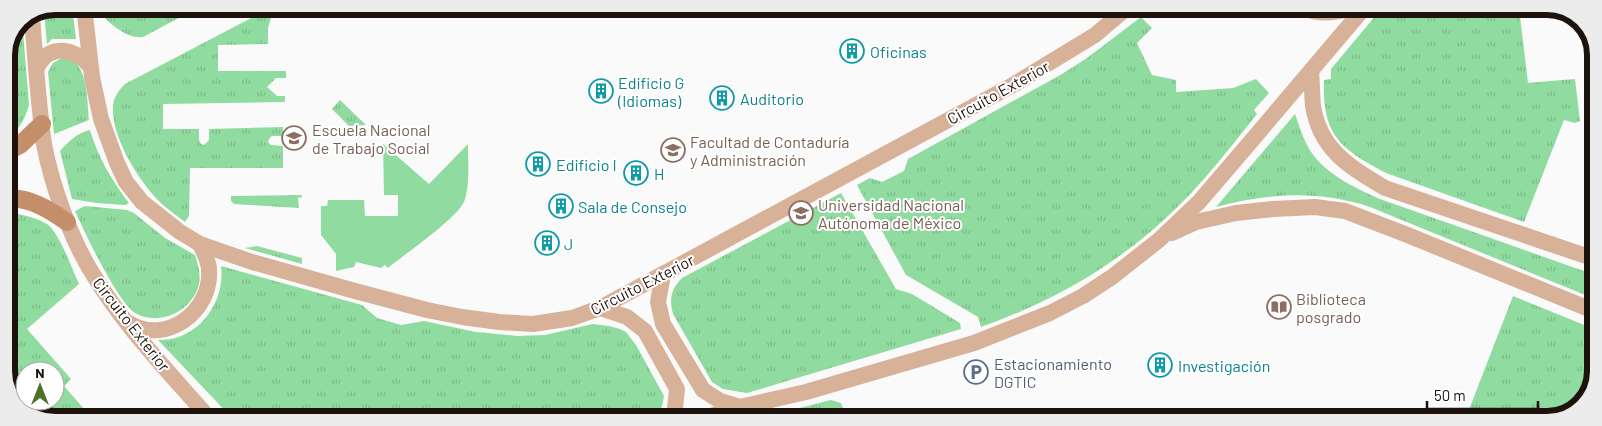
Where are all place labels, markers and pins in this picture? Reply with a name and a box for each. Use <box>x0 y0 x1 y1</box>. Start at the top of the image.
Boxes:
building icon: Oficinas <box>839 38 865 64</box>
place label: Oficinas <box>870 42 927 61</box>
place label: Edificio G (Idiomas) <box>617 73 684 110</box>
building icon: Edificio G (Idiomas) <box>588 78 614 104</box>
building icon: Auditorio <box>709 85 735 111</box>
place label: Auditorio <box>740 89 804 108</box>
place label: Escuela Nacional de Trabajo Social <box>312 120 430 157</box>
school or university icon: Escuela Nacional de Trabajo Social <box>281 125 307 151</box>
place label: Facultad de Contaduría y Administración <box>690 132 849 169</box>
school or university icon: Facultad de Contaduría y Administración <box>660 137 686 163</box>
building icon: Edificio I <box>525 151 551 177</box>
place label: Edificio I <box>556 155 617 174</box>
building icon: H <box>623 160 649 186</box>
place label: H <box>654 164 664 183</box>
building icon: Sala de Consejo <box>548 193 574 219</box>
place label: Universidad Nacional Autónoma de México <box>818 195 964 232</box>
place label: Sala de Consejo <box>578 197 687 216</box>
school or university icon: Universidad Nacional Autónoma de México <box>788 200 814 226</box>
building icon: J <box>534 230 560 256</box>
place label: J <box>564 234 573 253</box>
place label: Biblioteca posgrado <box>1296 289 1366 326</box>
library icon: Biblioteca posgrado <box>1266 294 1292 320</box>
building icon: Investigación <box>1147 352 1173 378</box>
place label: Estacionamiento DGTIC <box>994 354 1112 391</box>
place label: Investigación <box>1178 356 1270 375</box>
parking icon: Estacionamiento DGTIC <box>963 359 989 385</box>

